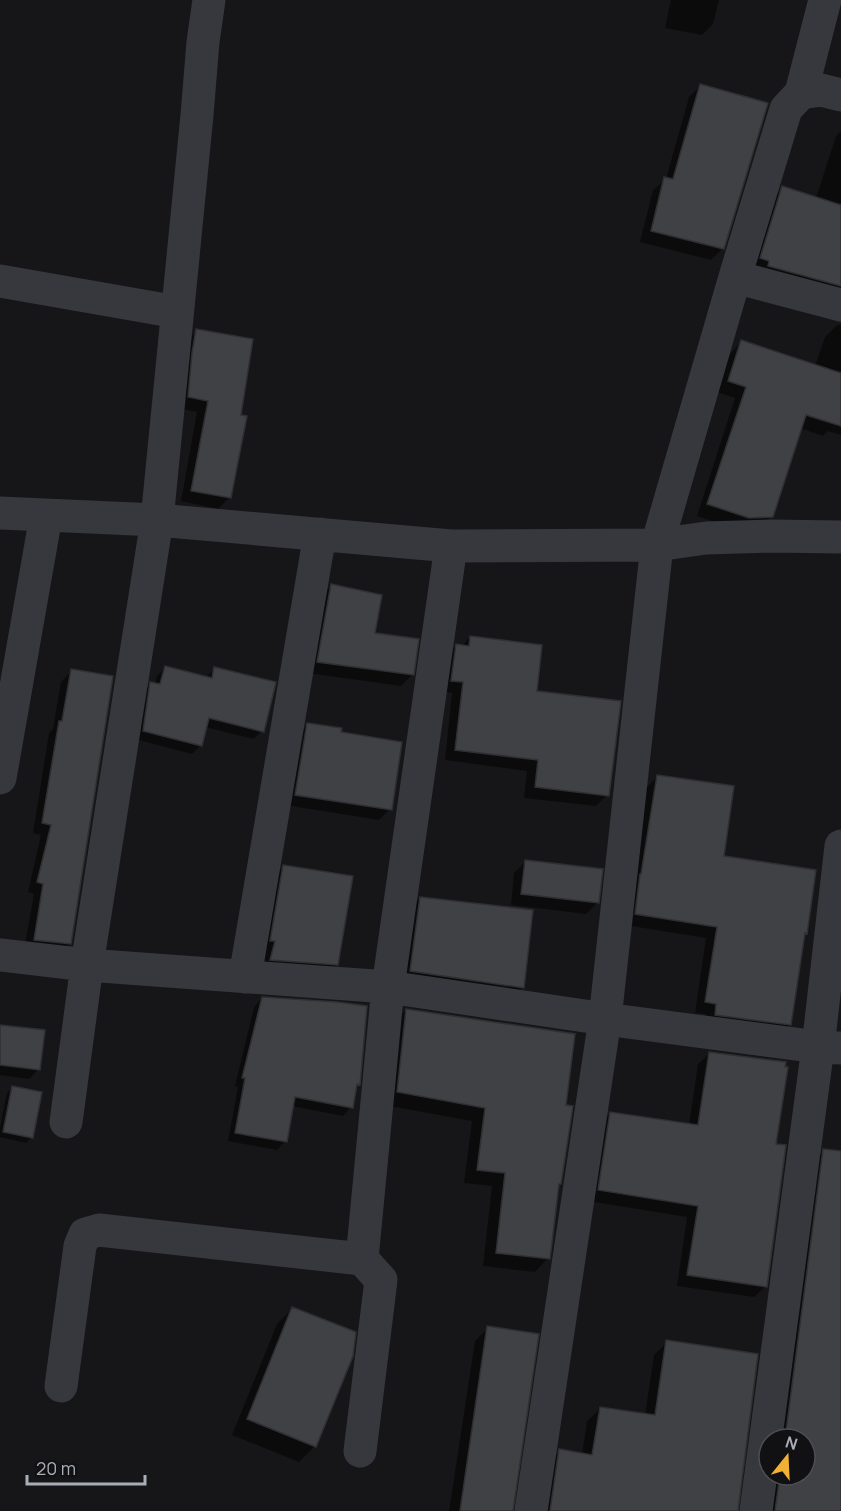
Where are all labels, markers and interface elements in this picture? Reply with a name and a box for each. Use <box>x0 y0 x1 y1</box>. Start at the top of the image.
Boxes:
north arrow <box>757 1427 817 1487</box>
text: N <box>783 1430 801 1455</box>
scale bar <box>27 1448 146 1486</box>
text: 20 m <box>36 1456 76 1480</box>

